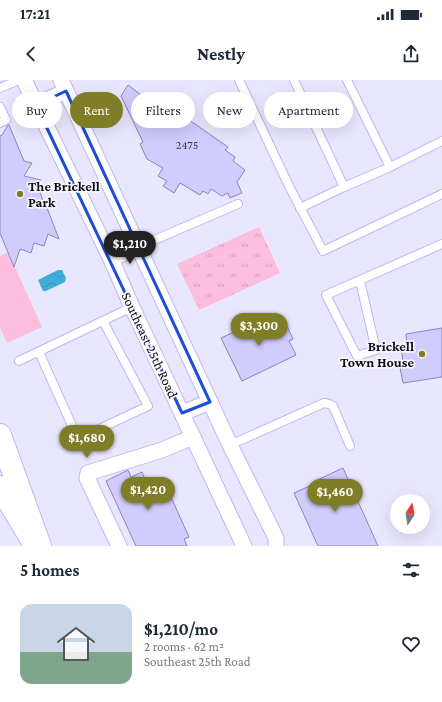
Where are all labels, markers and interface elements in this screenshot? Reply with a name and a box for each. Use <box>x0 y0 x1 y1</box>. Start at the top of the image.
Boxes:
text: 17:21 <box>20 6 50 22</box>
icon: back <box>20 43 42 65</box>
icon: share <box>400 43 422 65</box>
text: Nestly <box>197 44 245 64</box>
chip: Buy <box>12 92 62 128</box>
chip: Rent <box>70 92 123 128</box>
chip: Filters <box>131 92 195 128</box>
chip: New <box>203 92 256 128</box>
chip: Apartment <box>264 92 353 128</box>
house number: 2475 <box>176 138 198 152</box>
place label: The Brickell Park <box>28 178 100 210</box>
marker: The Brickell Park <box>15 189 25 199</box>
pin: $1,210 <box>97 231 163 265</box>
text: $1,210 <box>113 236 147 251</box>
street label: Southeast 25th Road <box>118 290 182 401</box>
pin: $3,300 <box>226 313 292 347</box>
text: $3,300 <box>240 318 278 333</box>
place label: Brickell Town House <box>340 338 414 370</box>
marker: Brickell Town House <box>417 349 427 359</box>
pin: $1,680 <box>54 425 120 459</box>
text: $1,680 <box>68 430 106 445</box>
pin: $1,420 <box>115 477 181 511</box>
pin: $1,460 <box>302 479 368 513</box>
text: $1,420 <box>130 482 166 497</box>
text: $1,460 <box>317 484 353 499</box>
north arrow <box>390 494 430 534</box>
map controls <box>390 494 430 534</box>
icon: filters <box>400 559 422 581</box>
text: 5 homes <box>20 561 79 580</box>
icon: home <box>52 620 100 668</box>
text: $1,210/mo <box>144 620 218 639</box>
icon: heart <box>400 633 422 655</box>
text: 2 rooms · 62 m² <box>144 639 224 654</box>
text: Southeast 25th Road <box>144 654 251 669</box>

